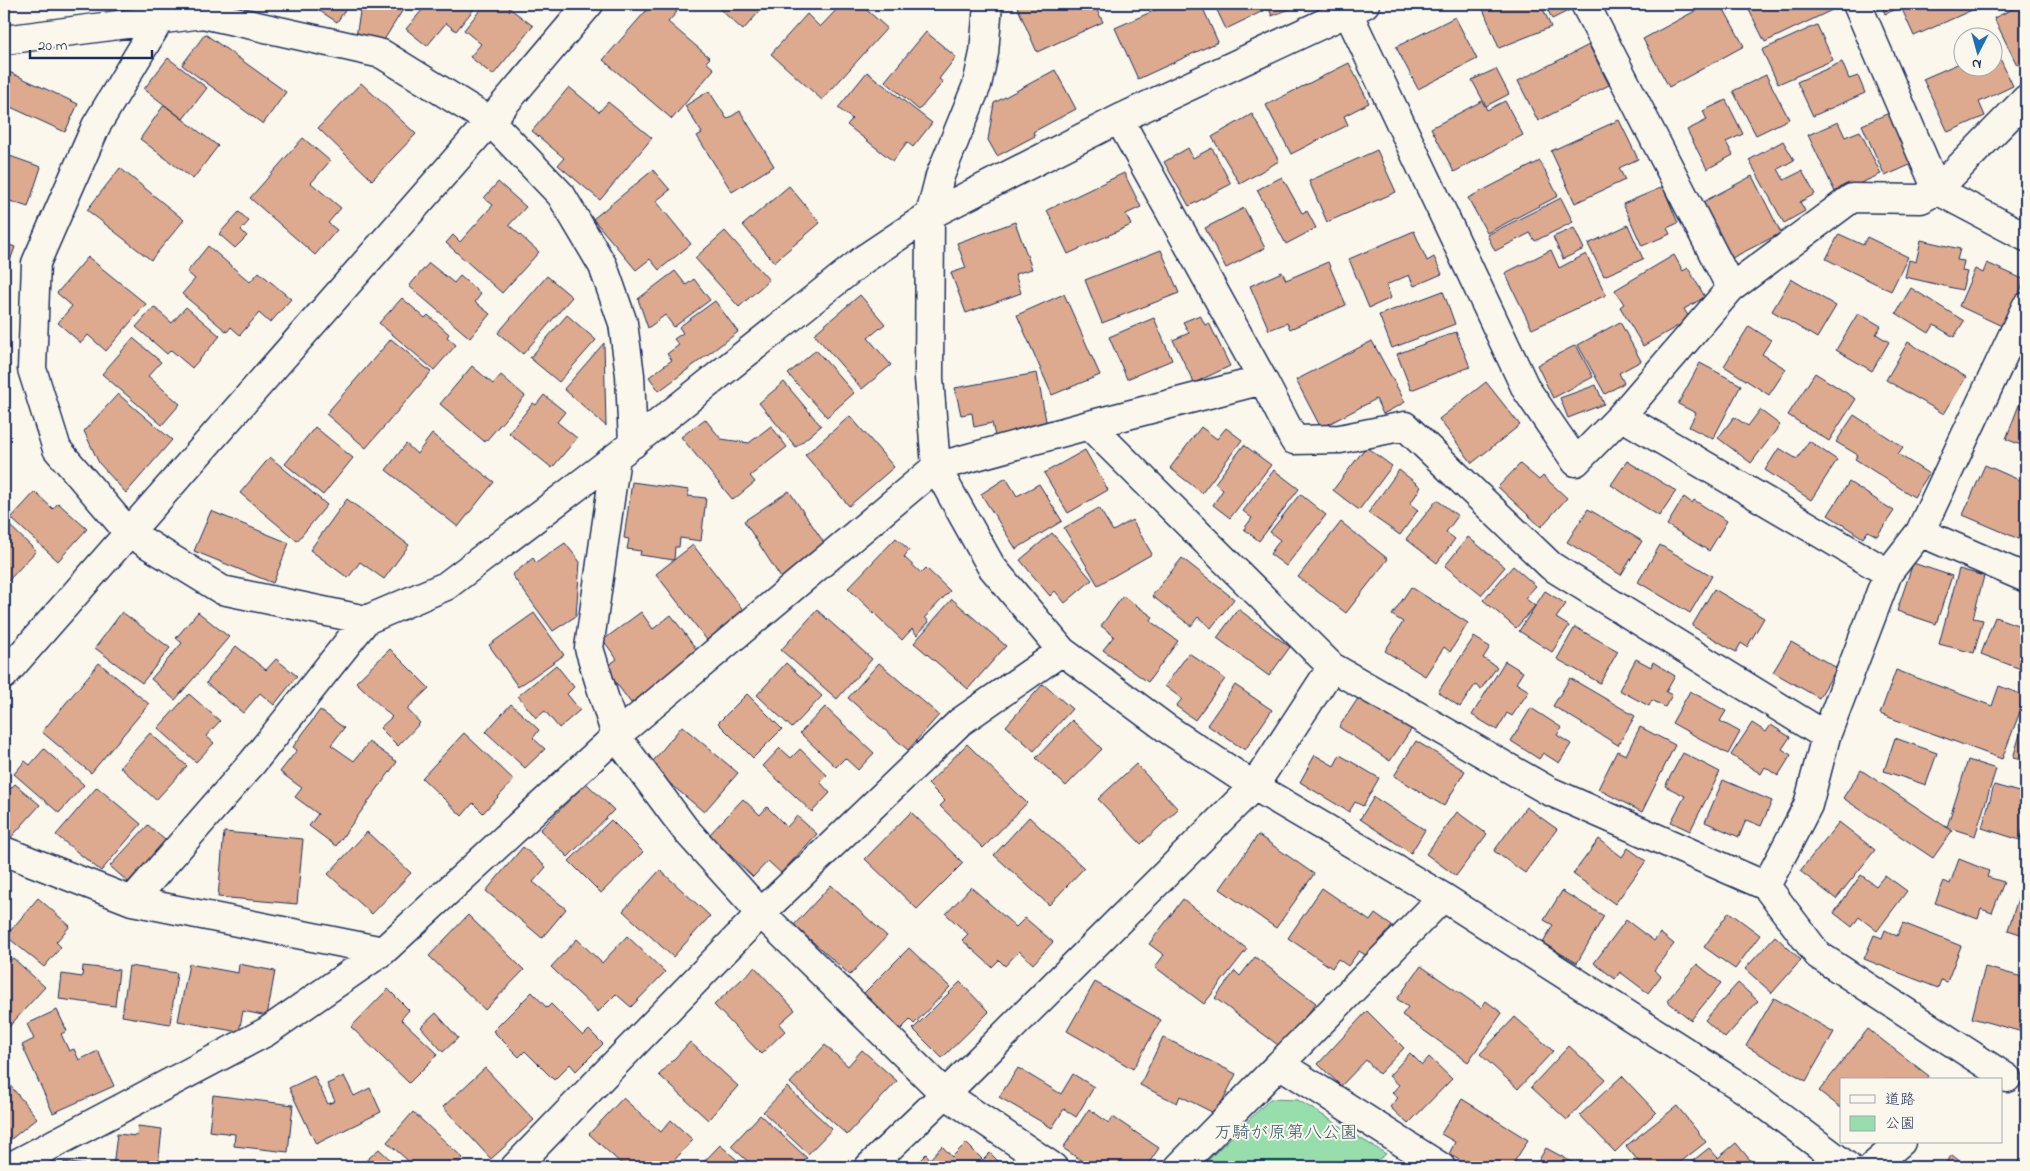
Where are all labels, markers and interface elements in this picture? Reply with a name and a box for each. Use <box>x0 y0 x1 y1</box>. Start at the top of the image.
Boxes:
scale bar <box>30 28 152 60</box>
north arrow <box>1952 28 2002 78</box>
text: 20 m <box>38 35 68 57</box>
text: N <box>1971 53 1983 74</box>
legend <box>1840 1078 2002 1144</box>
text: 道路 <box>1885 1089 1915 1111</box>
text: 公園 <box>1885 1113 1915 1135</box>
park label: 万騎が原第八公園 <box>1214 1121 1358 1147</box>

